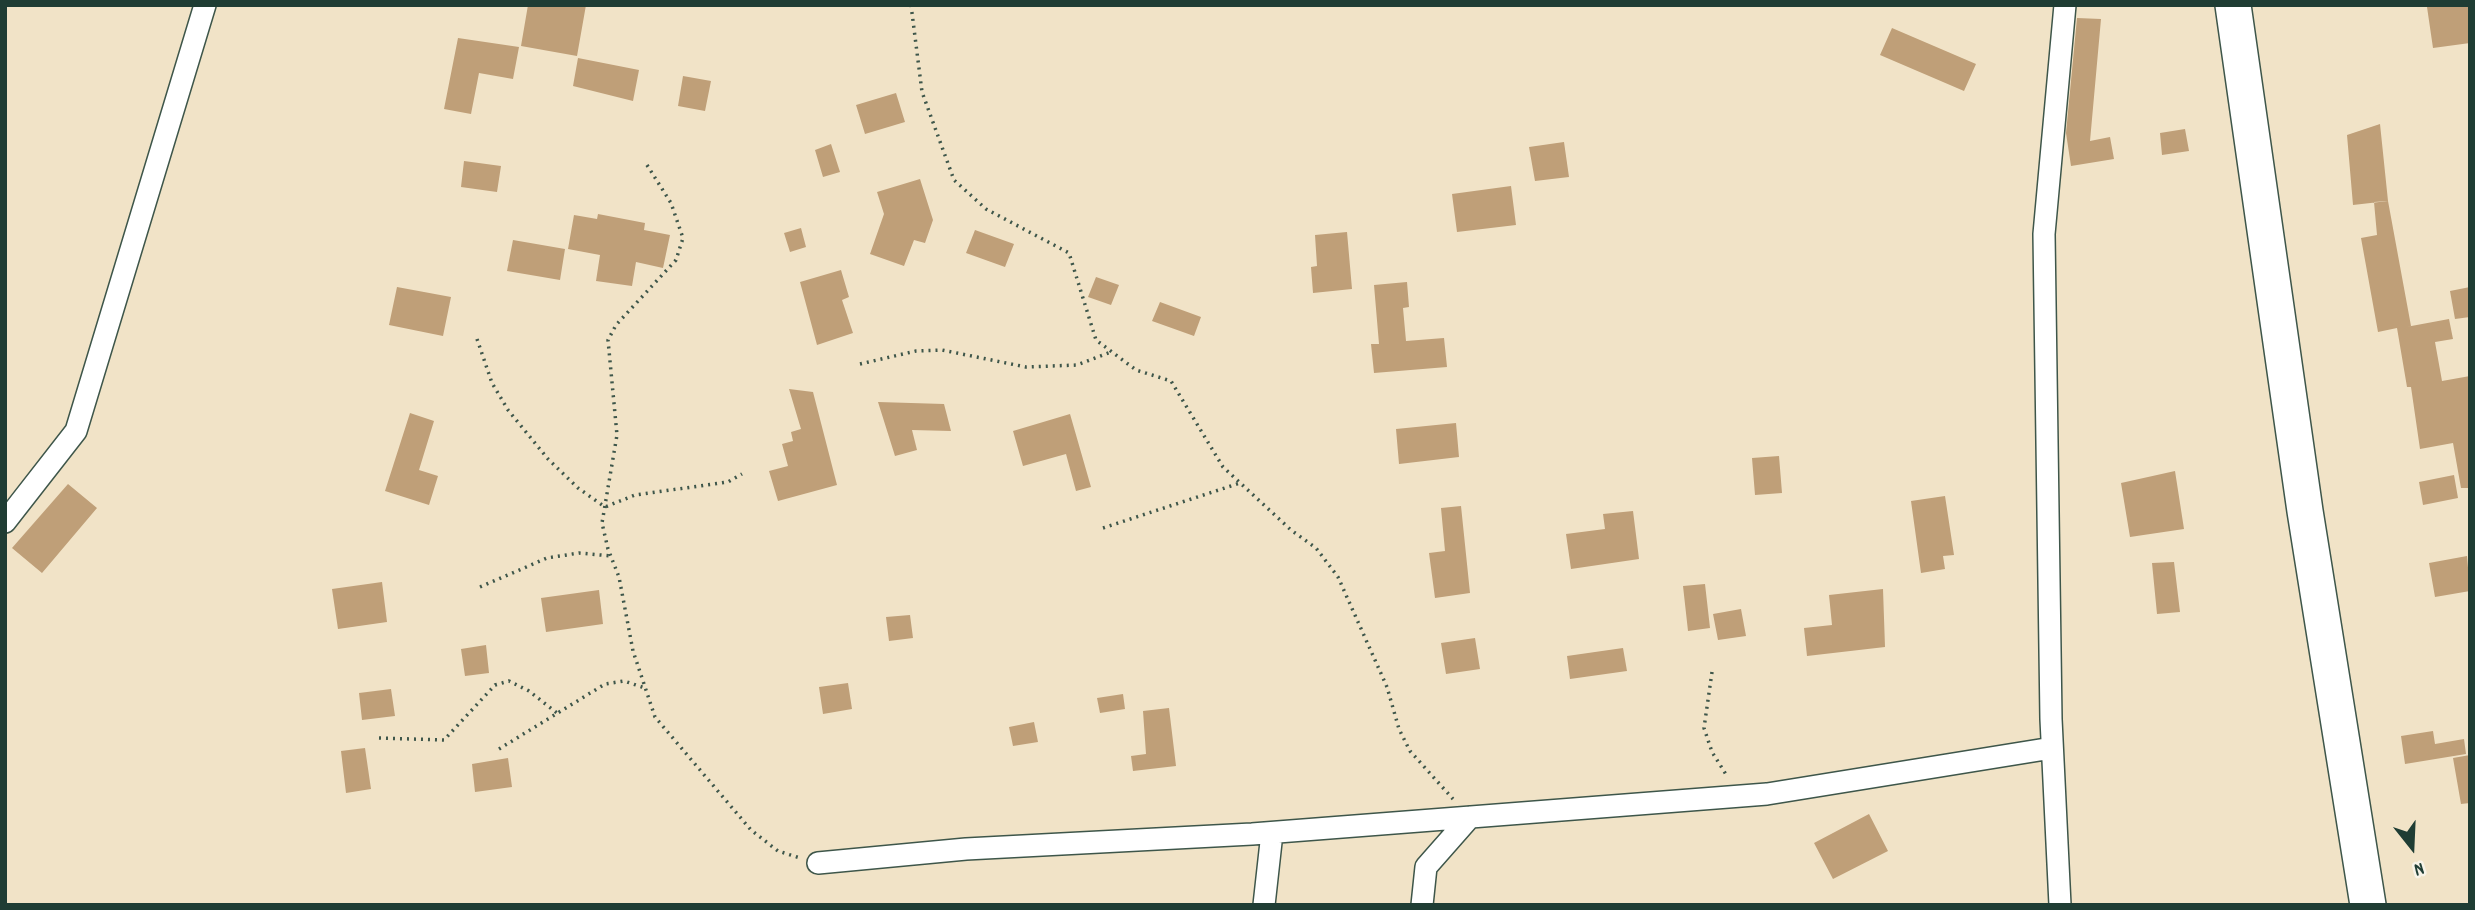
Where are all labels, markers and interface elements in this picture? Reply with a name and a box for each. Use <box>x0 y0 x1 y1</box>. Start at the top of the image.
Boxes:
north arrow <box>2377 812 2447 882</box>
text: N <box>2410 853 2427 882</box>

